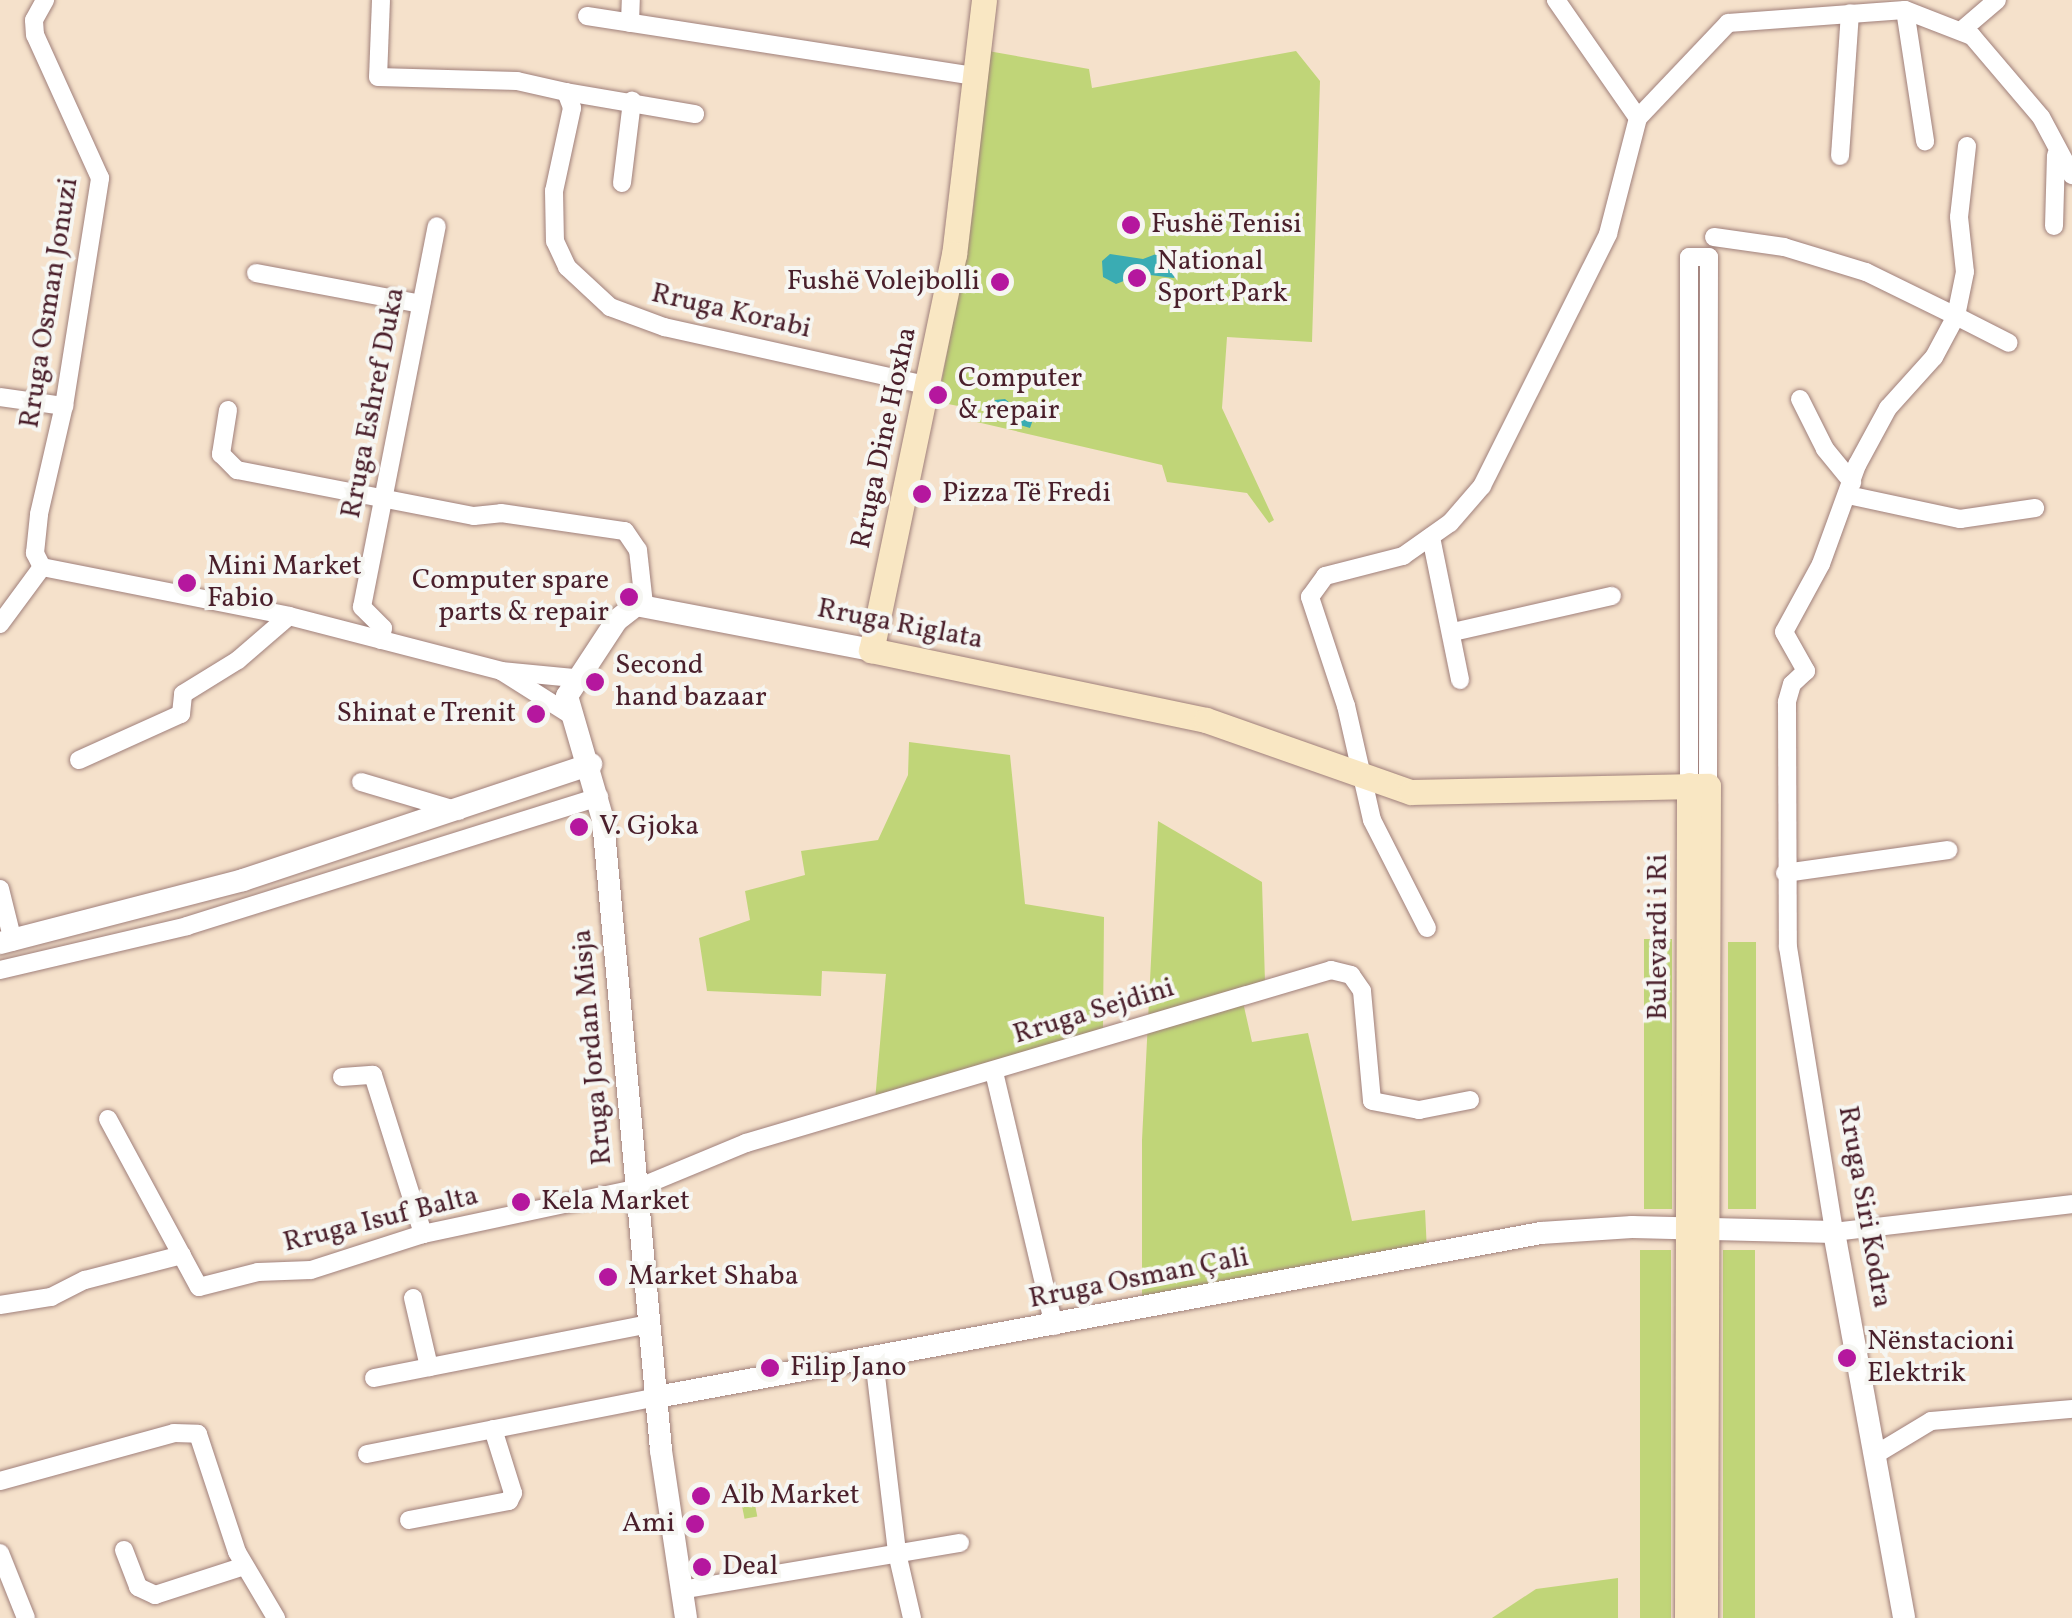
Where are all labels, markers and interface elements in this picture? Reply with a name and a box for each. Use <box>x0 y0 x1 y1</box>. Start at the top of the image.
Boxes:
street label: Rruga Osman Jonuzi <box>14 175 86 431</box>
place label: Fushë Tenisi <box>1151 208 1302 242</box>
marker: Fushë Tenisi <box>1120 214 1142 236</box>
place label: National Sport Park <box>1157 245 1288 311</box>
place label: Fushë Volejbolli <box>786 265 980 299</box>
marker: National Sport Park <box>1126 267 1148 289</box>
marker: Fushë Volejbolli <box>989 271 1011 293</box>
street label: Rruga Korabi <box>648 277 814 347</box>
street label: Rruga Eshref Duka <box>335 286 413 520</box>
street label: Rruga Dine Hoxha <box>845 324 925 552</box>
place label: Computer & repair <box>958 362 1082 428</box>
marker: Computer & repair <box>927 384 949 406</box>
place label: Pizza Të Fredi <box>942 477 1112 511</box>
marker: Pizza Të Fredi <box>911 483 933 505</box>
place label: Mini Market Fabio <box>207 550 362 616</box>
place label: Computer spare parts & repair <box>412 564 609 630</box>
marker: Mini Market Fabio <box>176 572 198 594</box>
marker: Computer spare parts & repair <box>618 586 640 608</box>
street label: Rruga Riglata <box>814 592 986 658</box>
place label: Second hand bazaar <box>615 649 767 715</box>
marker: Second hand bazaar <box>584 671 606 693</box>
place label: Shinat e Trenit <box>336 697 516 731</box>
marker: Shinat e Trenit <box>525 703 547 725</box>
place label: V. Gjoka <box>599 810 699 844</box>
marker: V. Gjoka <box>568 816 590 838</box>
street label: Bulevardi i Ri <box>1642 854 1676 1020</box>
street label: Rruga Jordan Misja <box>566 928 620 1166</box>
street label: Rruga Sejdini <box>1009 972 1179 1052</box>
street label: Rruga Siri Kodra <box>1830 1103 1898 1311</box>
street label: Rruga Isuf Balta <box>281 1180 481 1260</box>
place label: Kela Market <box>541 1185 690 1219</box>
marker: Kela Market <box>510 1191 532 1213</box>
street label: Rruga Osman Çali <box>1026 1241 1252 1317</box>
place label: Market Shaba <box>628 1260 799 1294</box>
marker: Market Shaba <box>597 1266 619 1288</box>
place label: Nënstacioni Elektrik <box>1867 1325 2015 1391</box>
marker: Nënstacioni Elektrik <box>1836 1347 1858 1369</box>
place label: Filip Jano <box>790 1351 907 1385</box>
marker: Filip Jano <box>759 1357 781 1379</box>
place label: Alb Market <box>721 1479 860 1513</box>
marker: Alb Market <box>690 1485 712 1507</box>
place label: Ami <box>622 1507 675 1541</box>
marker: Ami <box>684 1513 706 1535</box>
place label: Deal <box>722 1550 778 1584</box>
marker: Deal <box>691 1556 713 1578</box>

